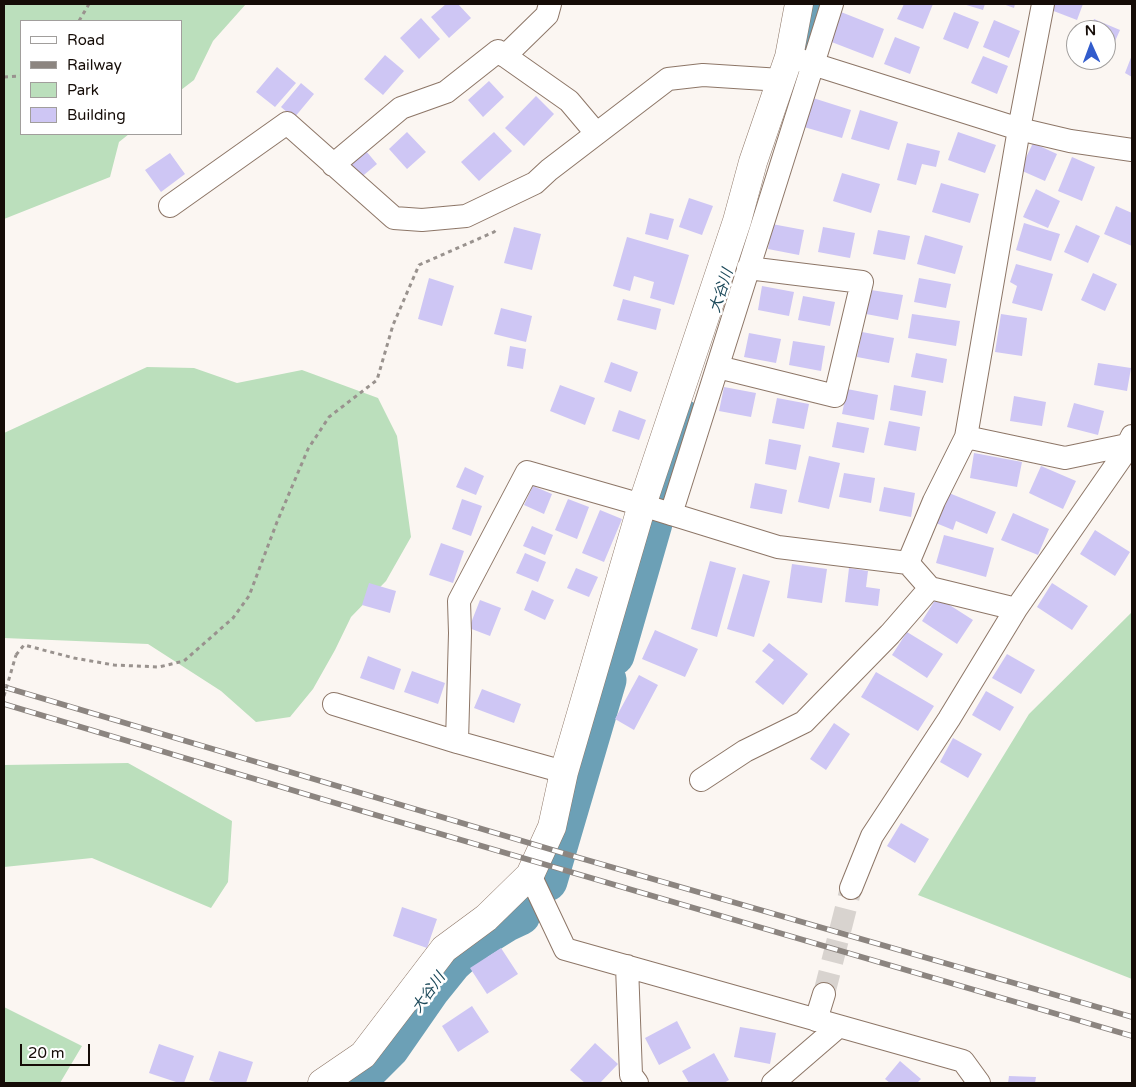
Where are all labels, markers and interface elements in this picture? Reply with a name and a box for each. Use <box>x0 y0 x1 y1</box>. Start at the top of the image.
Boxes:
legend <box>20 20 182 135</box>
north arrow <box>1066 20 1116 70</box>
text: N <box>1085 22 1096 39</box>
text: Road <box>67 31 105 49</box>
text: Railway <box>67 56 122 74</box>
text: Park <box>67 81 99 99</box>
text: Building <box>67 106 126 124</box>
water label: 大谷川 <box>706 267 738 315</box>
water label: 大谷川 <box>408 970 450 1016</box>
scale bar <box>22 1034 92 1066</box>
text: 20 m <box>28 1044 65 1062</box>

